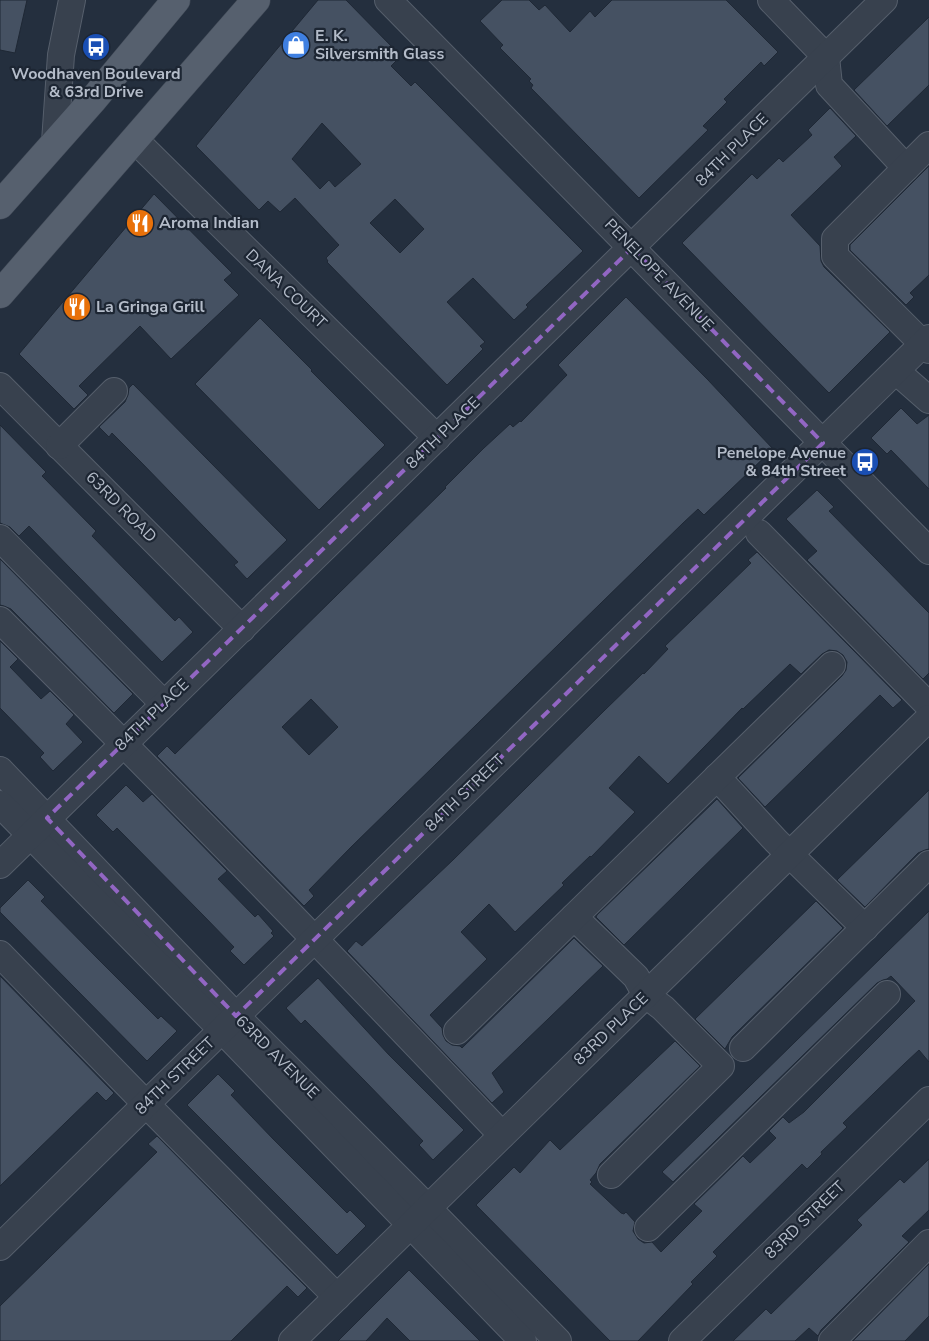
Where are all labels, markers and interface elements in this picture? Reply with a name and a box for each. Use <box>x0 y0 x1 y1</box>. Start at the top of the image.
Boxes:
place label: E. K. Silversmith Glass <box>315 25 444 65</box>
shop icon: E. K. Silversmith Glass <box>281 30 311 60</box>
bus stop icon: Woodhaven Boulevard & 63rd Drive <box>81 32 111 62</box>
place label: Woodhaven Boulevard & 63rd Drive <box>11 63 181 103</box>
street label: 84TH PLACE <box>691 109 773 191</box>
restaurant icon: Aroma Indian <box>125 208 155 238</box>
place label: Aroma Indian <box>159 212 259 234</box>
street label: PENELOPE AVENUE <box>599 214 719 336</box>
street label: DANA COURT <box>240 245 332 334</box>
restaurant icon: La Gringa Grill <box>62 292 92 322</box>
place label: La Gringa Grill <box>96 296 205 318</box>
street label: 84TH PLACE <box>401 392 485 474</box>
place label: Penelope Avenue & 84th Street <box>717 442 847 482</box>
bus stop icon: Penelope Avenue & 84th Street <box>850 447 880 477</box>
street label: 63RD ROAD <box>81 467 161 547</box>
street label: 84TH PLACE <box>110 674 194 756</box>
street label: 84TH STREET <box>420 749 510 837</box>
street label: 83RD PLACE <box>569 988 653 1070</box>
street label: 63RD AVENUE <box>230 1010 324 1104</box>
street label: 84TH STREET <box>130 1032 220 1120</box>
street label: 83RD STREET <box>760 1176 850 1264</box>

